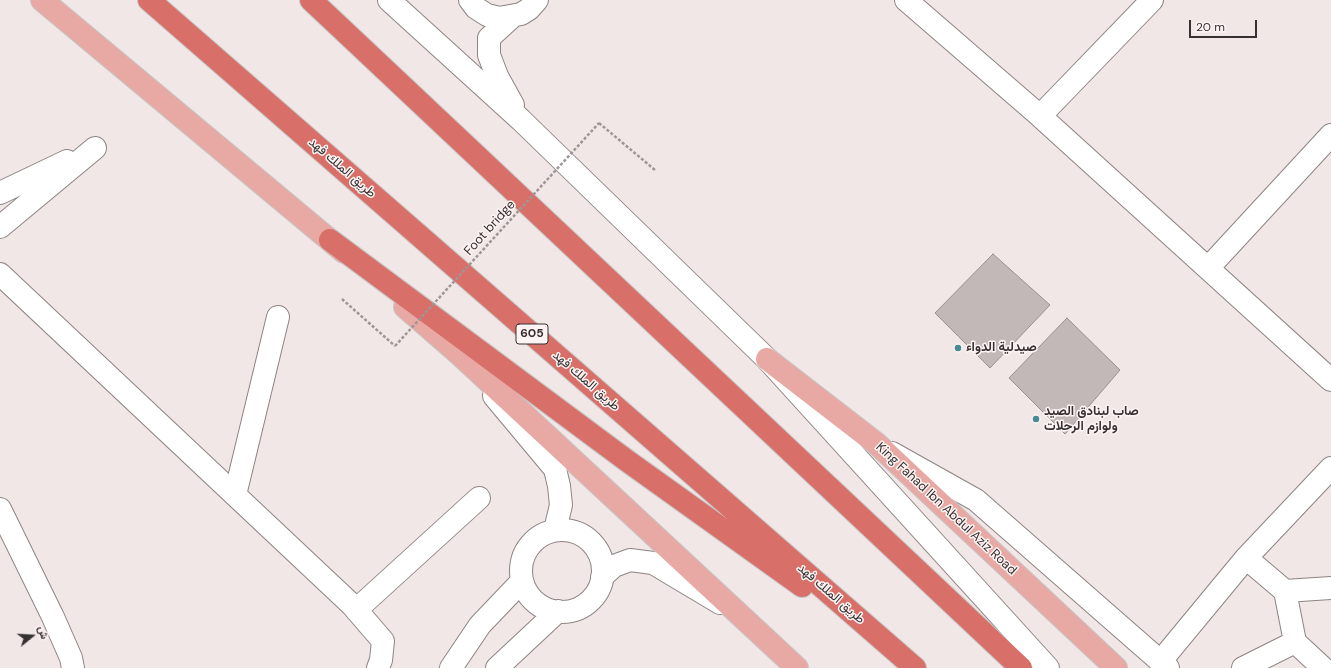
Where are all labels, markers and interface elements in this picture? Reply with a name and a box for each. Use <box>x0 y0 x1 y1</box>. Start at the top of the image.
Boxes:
scale bar <box>1191 12 1259 38</box>
text: 20 m <box>1196 19 1225 35</box>
street label: طريق الملك فهد <box>305 135 379 201</box>
street label: Foot bridge <box>461 197 519 259</box>
road number: 605 <box>516 324 548 344</box>
place label: صيدلية الدواء <box>966 340 1037 356</box>
marker: صيدلية الدواء <box>953 343 963 353</box>
street label: طريق الملك فهد <box>549 348 623 414</box>
place label: صاب لبنادق الصيد ولوازم الرحلات <box>1044 404 1139 435</box>
marker: صاب لبنادق الصيد ولوازم الرحلات <box>1031 414 1041 424</box>
street label: King Fahad Ibn Abdul Aziz Road <box>872 440 1020 578</box>
street label: طريق الملك فهد <box>794 561 868 627</box>
north arrow <box>12 616 52 656</box>
text: ش <box>35 624 52 641</box>

